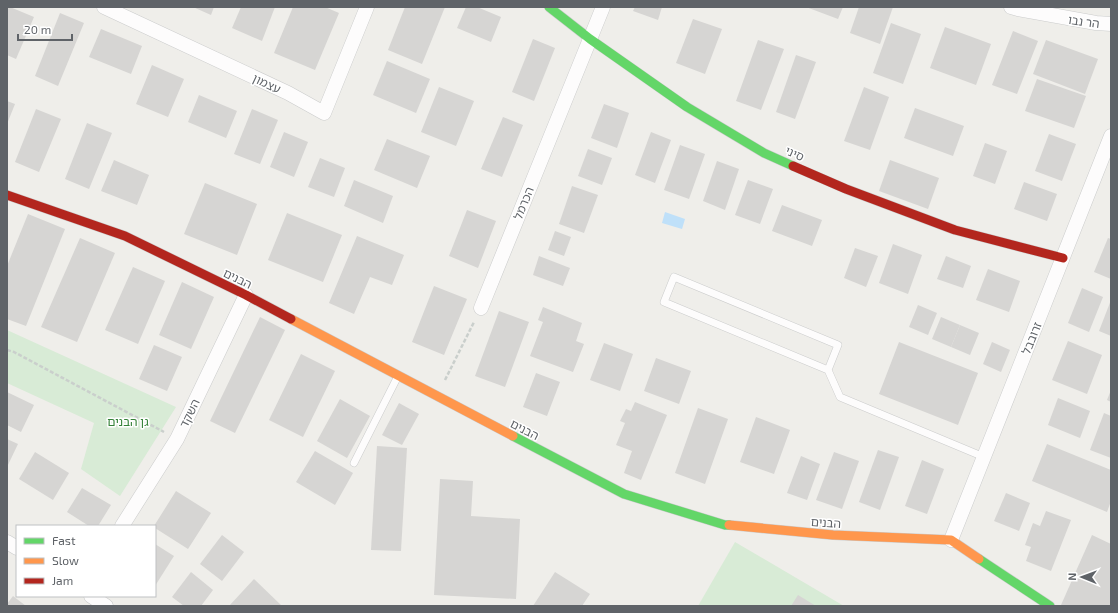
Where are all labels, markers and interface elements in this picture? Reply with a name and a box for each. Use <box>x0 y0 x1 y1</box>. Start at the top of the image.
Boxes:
street label: הר נבו <box>1067 12 1101 30</box>
scale bar <box>18 16 72 42</box>
text: 20 m <box>24 22 51 36</box>
street label: עצמון <box>251 70 283 96</box>
street label: סיני <box>783 143 807 163</box>
street label: הכרמל <box>510 185 536 221</box>
street label: הבנים <box>221 265 255 291</box>
street label: זרובבל <box>1018 320 1044 356</box>
street label: השקד <box>176 396 202 430</box>
park label: גן הבנים <box>107 414 149 428</box>
street label: הבנים <box>508 416 542 442</box>
street label: הבנים <box>810 514 842 530</box>
legend <box>16 525 156 597</box>
text: Fast <box>52 533 76 547</box>
text: Slow <box>52 553 79 567</box>
north arrow <box>1062 557 1102 597</box>
text: Jam <box>52 573 73 587</box>
text: N <box>1065 573 1078 581</box>

